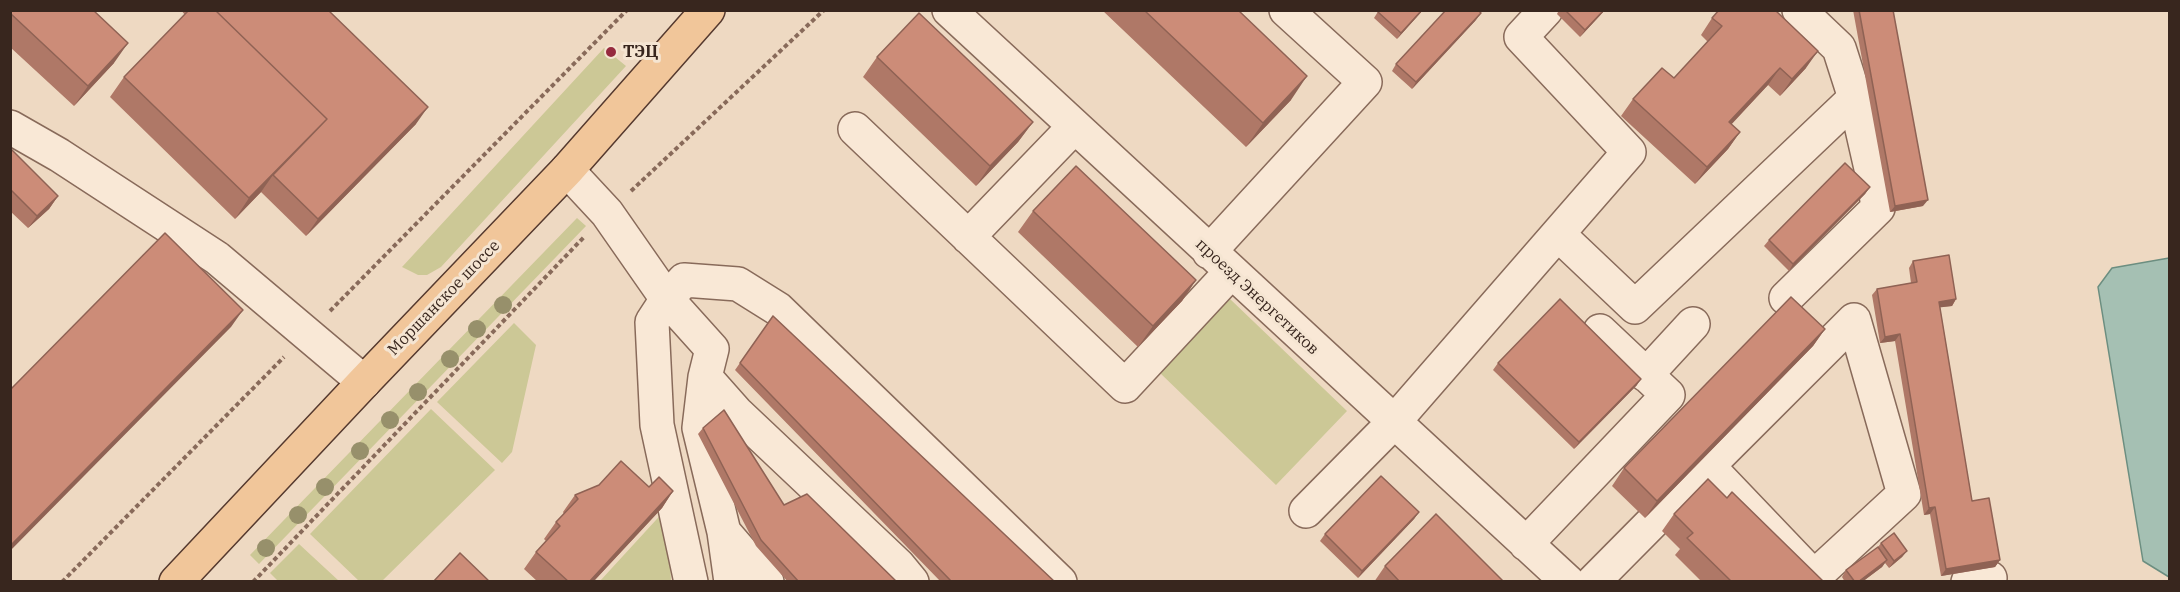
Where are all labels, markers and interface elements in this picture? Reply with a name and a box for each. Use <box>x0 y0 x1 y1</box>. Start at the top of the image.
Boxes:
place label: ТЭЦ <box>623 42 658 62</box>
marker: ТЭЦ <box>604 45 618 59</box>
street label: проезд Энергетиков <box>1191 235 1323 359</box>
street label: Моршанское шоссе <box>384 236 504 360</box>

